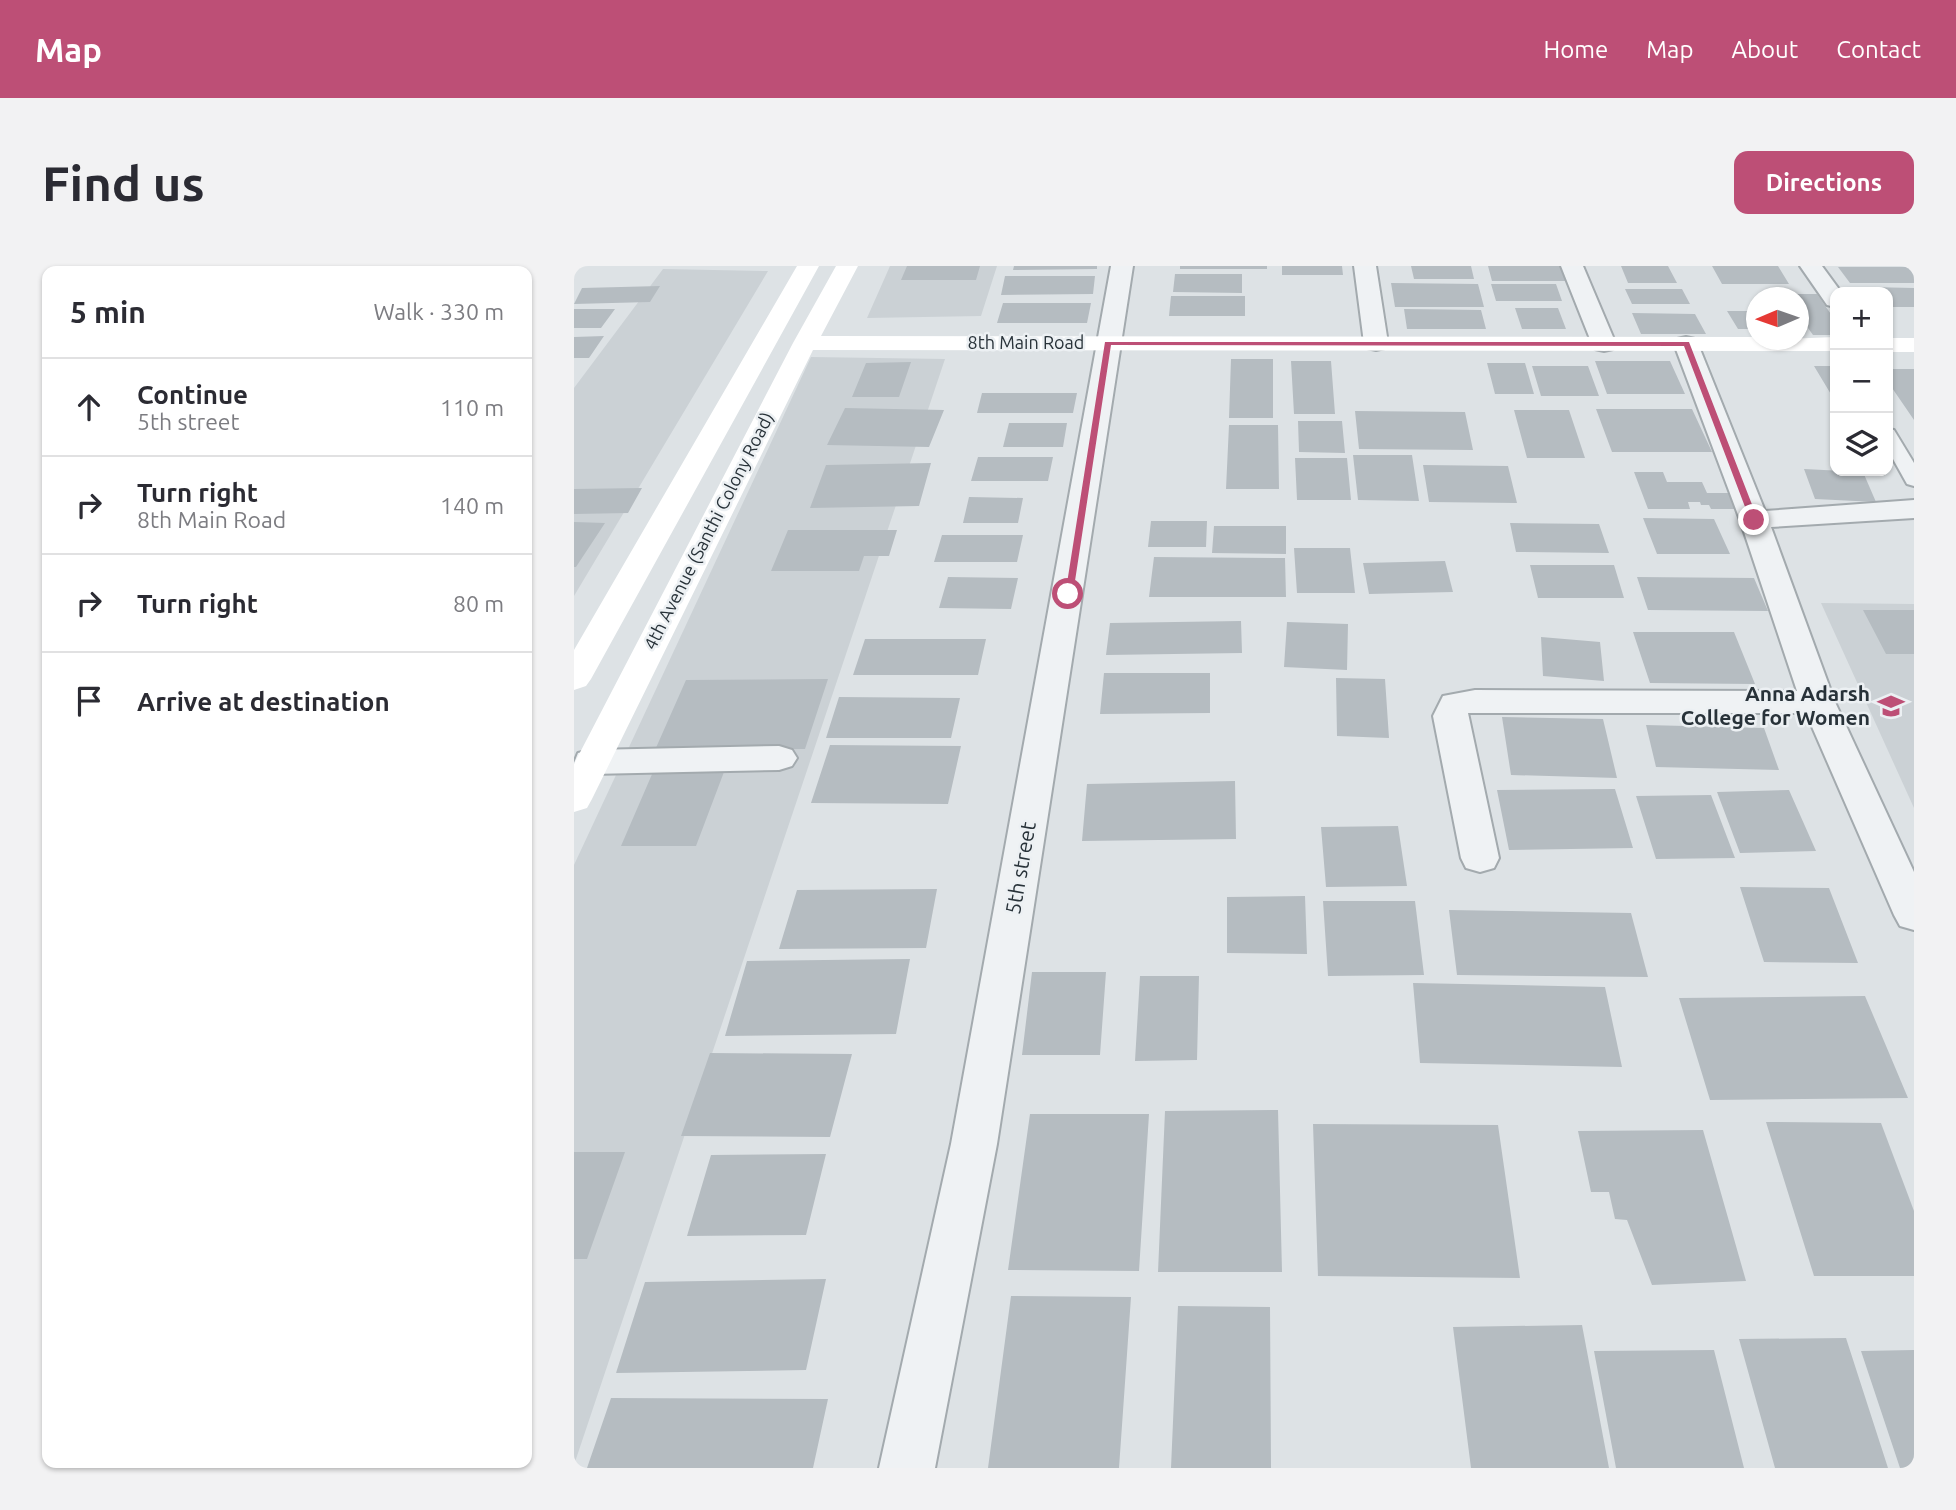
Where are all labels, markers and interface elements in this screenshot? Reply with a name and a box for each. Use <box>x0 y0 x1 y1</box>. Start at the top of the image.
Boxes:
text: Map <box>35 31 102 68</box>
text: Home <box>1543 36 1608 63</box>
text: Map <box>1646 36 1693 63</box>
text: About <box>1731 36 1798 63</box>
text: Contact <box>1836 36 1921 63</box>
button: Directions <box>1734 151 1914 214</box>
text: Find us <box>42 155 205 210</box>
north arrow <box>1746 287 1809 350</box>
map controls <box>1830 287 1893 476</box>
button: + <box>1830 287 1893 350</box>
text: 5 min <box>70 295 146 329</box>
text: Walk · 330 m <box>373 299 504 324</box>
street label: 8th Main Road <box>968 332 1084 352</box>
button: − <box>1830 350 1893 413</box>
text: Continue <box>137 380 248 409</box>
icon: ahead <box>70 388 108 426</box>
text: 110 m <box>440 395 504 420</box>
text: 5th street <box>137 409 240 434</box>
street label: 4th Avenue (Santhi Colony Road) <box>639 409 778 653</box>
button: layers <box>1830 413 1893 476</box>
text: Turn right <box>137 478 258 507</box>
icon: right <box>70 486 108 524</box>
text: 140 m <box>440 493 504 518</box>
route end <box>1738 504 1769 535</box>
text: 8th Main Road <box>137 507 286 532</box>
route start <box>1052 578 1083 609</box>
icon: right <box>70 584 108 622</box>
text: Turn right <box>137 589 258 618</box>
text: 80 m <box>453 591 504 616</box>
place label: Anna Adarsh College for Women <box>1681 681 1870 729</box>
icon: arrive <box>70 682 108 720</box>
text: Arrive at destination <box>137 687 390 716</box>
school or university icon: Anna Adarsh College for Women <box>1876 691 1906 721</box>
street label: 5th street <box>1000 820 1040 916</box>

